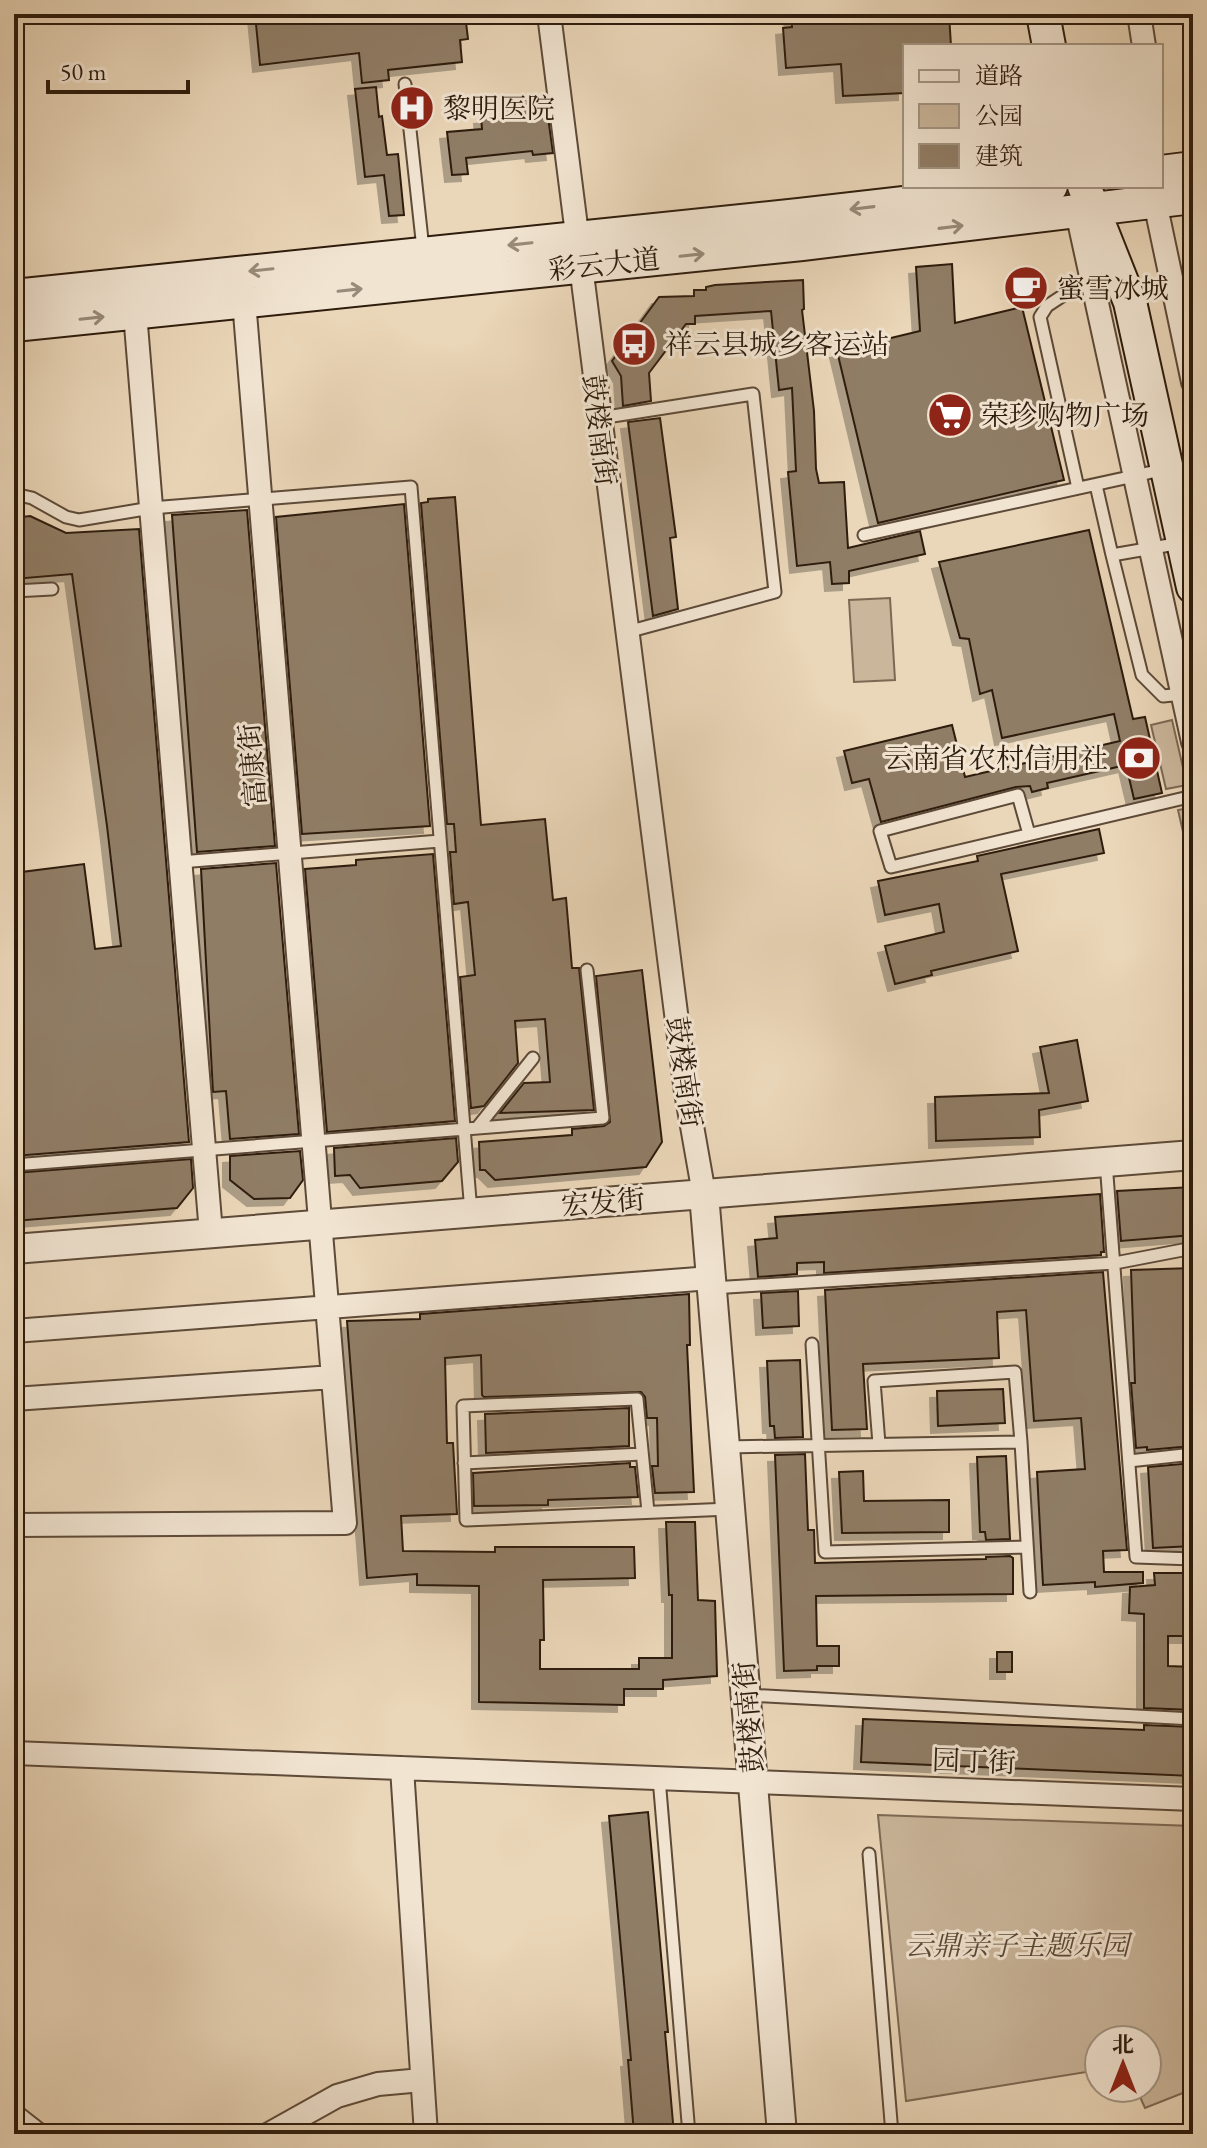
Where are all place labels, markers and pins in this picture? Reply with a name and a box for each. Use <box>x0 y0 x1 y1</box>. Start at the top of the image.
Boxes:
hospital icon: 黎明医院 <box>388 84 436 132</box>
place label: 黎明医院 <box>443 90 555 126</box>
cafe icon: 蜜雪冰城 <box>1002 264 1050 312</box>
place label: 蜜雪冰城 <box>1057 270 1169 306</box>
bus stop icon: 祥云县城乡客运站 <box>610 320 658 368</box>
place label: 祥云县城乡客运站 <box>665 326 889 362</box>
supermarket icon: 荣珍购物广场 <box>926 391 974 439</box>
place label: 荣珍购物广场 <box>981 397 1149 433</box>
bank icon: 云南省农村信用社 <box>1115 734 1163 782</box>
place label: 云南省农村信用社 <box>884 740 1108 776</box>

